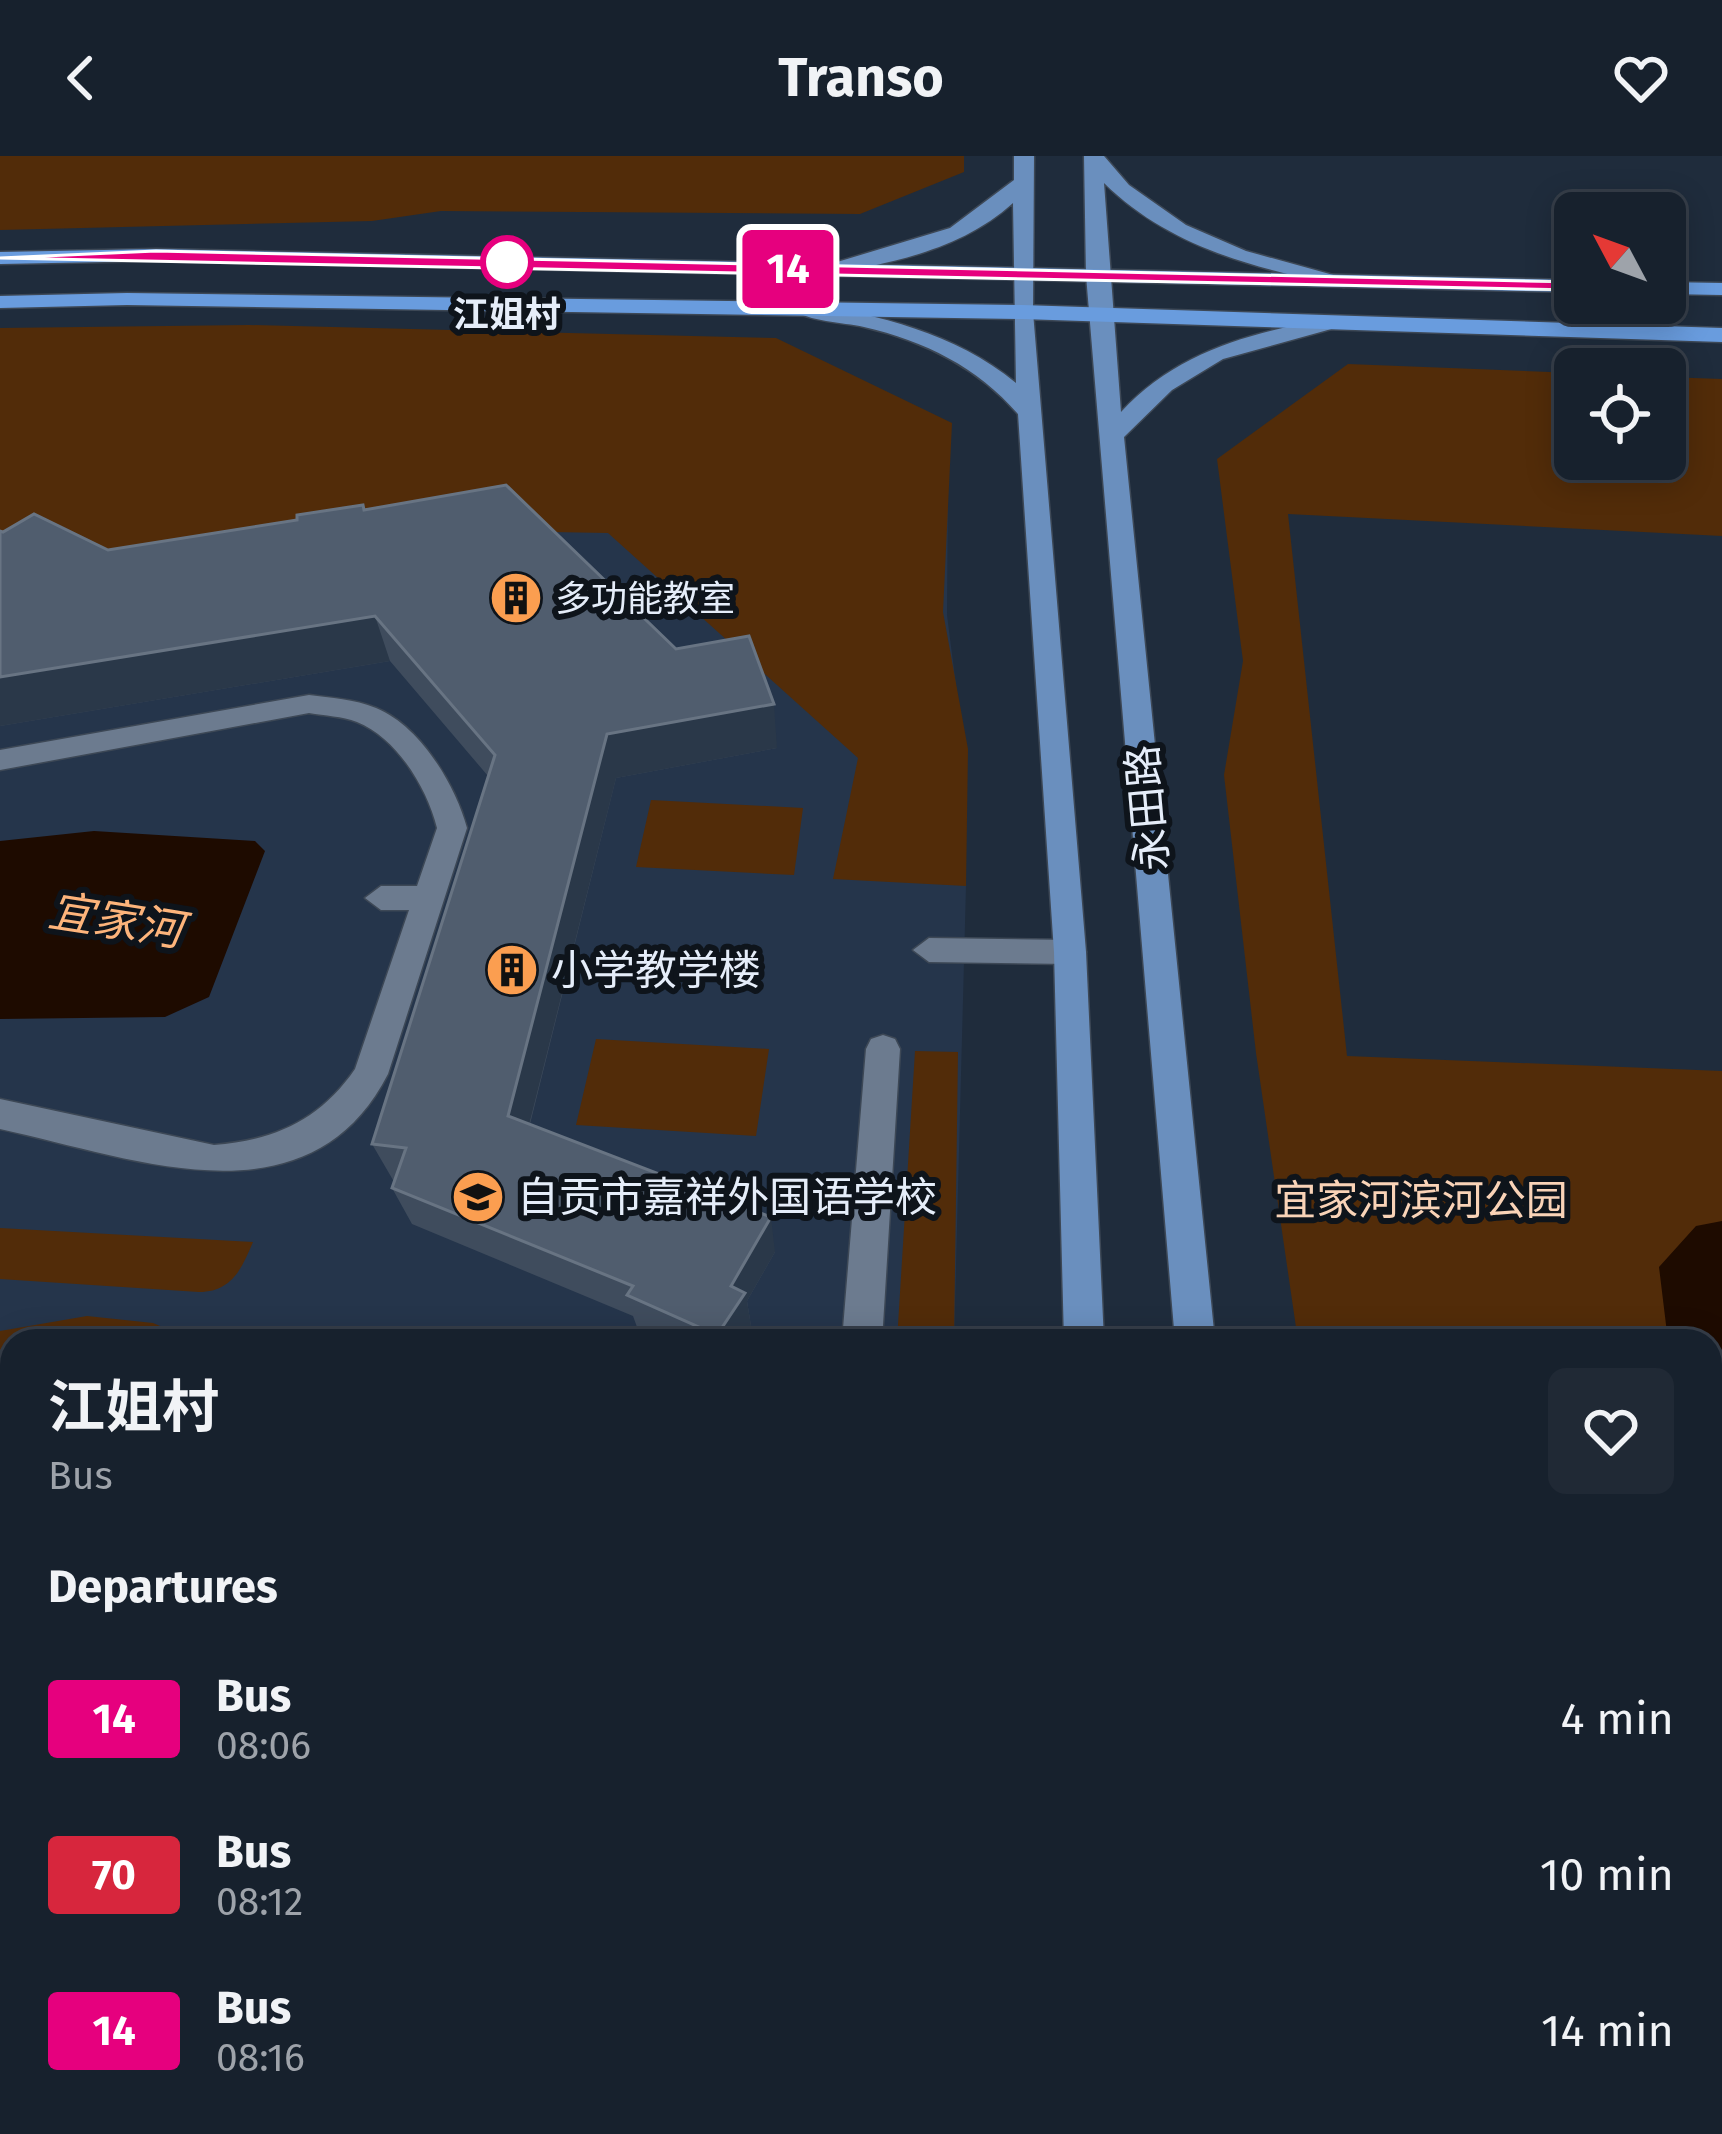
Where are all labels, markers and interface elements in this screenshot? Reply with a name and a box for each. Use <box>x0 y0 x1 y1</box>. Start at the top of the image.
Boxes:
icon: back <box>48 45 114 111</box>
icon: heart <box>1608 45 1674 111</box>
text: Transo <box>778 46 944 110</box>
north arrow <box>1554 192 1686 324</box>
map controls <box>1554 192 1686 480</box>
line badge: 14 <box>734 230 842 308</box>
marker: 江姐村 <box>482 237 532 287</box>
text: 14 <box>766 244 810 294</box>
place label: 江姐村 <box>453 293 561 337</box>
button: locate <box>1554 348 1686 480</box>
building icon: 多功能教室 <box>488 570 544 626</box>
place label: 多功能教室 <box>555 577 735 621</box>
street label: 永田路 <box>1118 743 1178 873</box>
water label: 宜家河 <box>45 884 195 959</box>
building icon: 小学教学楼 <box>484 942 540 998</box>
place label: 小学教学楼 <box>551 946 761 996</box>
school or university icon: 自贡市嘉祥外国语学校 <box>450 1169 506 1225</box>
place label: 自贡市嘉祥外国语学校 <box>517 1173 937 1223</box>
park label: 宜家河滨河公园 <box>1274 1176 1568 1226</box>
button: heart <box>1548 1368 1674 1494</box>
text: 江姐村 <box>48 1374 219 1442</box>
text: Bus <box>48 1453 113 1499</box>
text: Departures <box>48 1560 278 1614</box>
text: Bus <box>216 1669 291 1723</box>
text: 4 min <box>1561 1692 1674 1746</box>
text: 14 <box>92 1694 136 1744</box>
text: 08:06 <box>216 1723 311 1769</box>
text: Bus <box>216 1825 291 1879</box>
text: 10 min <box>1540 1848 1674 1902</box>
text: 70 <box>92 1850 136 1900</box>
text: 08:12 <box>216 1879 303 1925</box>
text: Bus <box>216 1981 291 2035</box>
text: 14 min <box>1541 2004 1674 2058</box>
text: 14 <box>92 2006 136 2056</box>
text: 08:16 <box>216 2035 305 2081</box>

